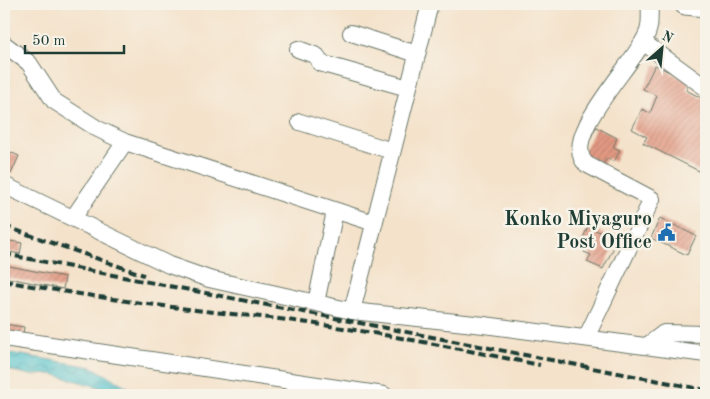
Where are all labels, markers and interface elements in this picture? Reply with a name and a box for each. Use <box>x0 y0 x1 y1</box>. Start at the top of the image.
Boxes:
scale bar <box>25 22 124 54</box>
north arrow <box>638 22 688 72</box>
text: N <box>660 29 676 46</box>
text: 50 m <box>32 34 66 49</box>
place label: Konko Miyaguro Post Office <box>504 210 652 253</box>
public building icon: Konko Miyaguro Post Office <box>656 222 676 242</box>

